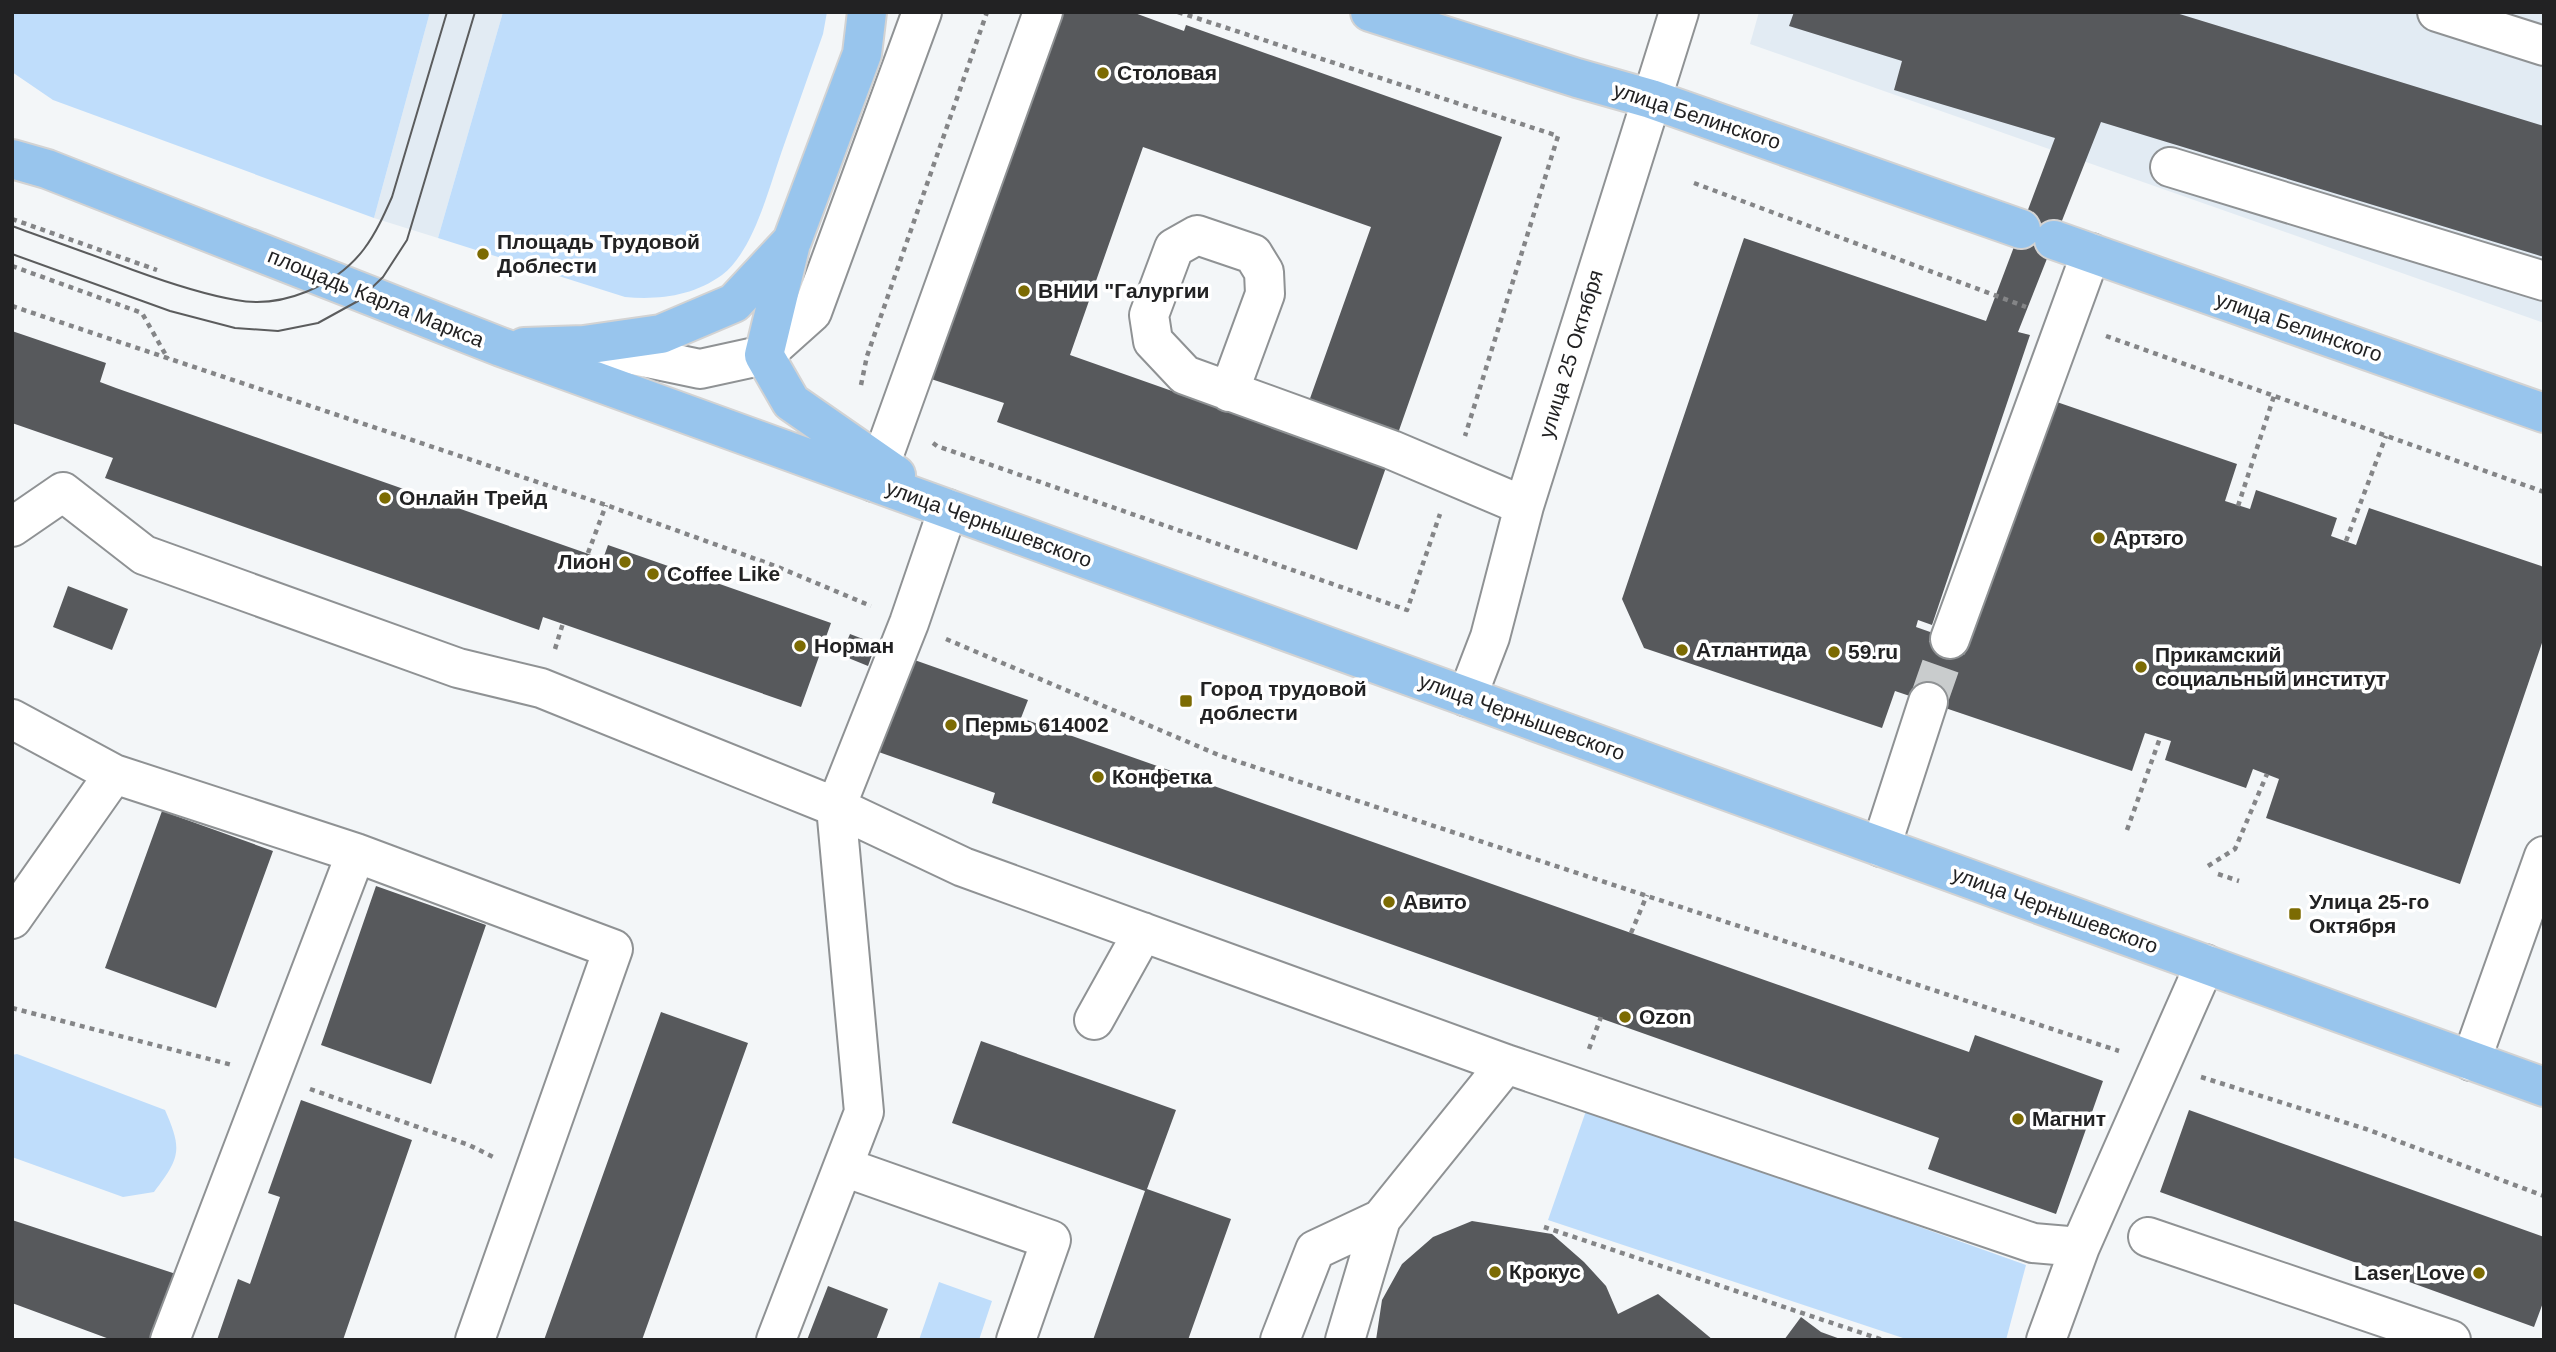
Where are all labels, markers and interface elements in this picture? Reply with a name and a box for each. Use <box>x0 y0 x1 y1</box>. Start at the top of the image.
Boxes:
place label: Столовая <box>1117 61 1217 84</box>
marker: Столовая <box>1095 65 1111 81</box>
street label: улица Белинского <box>1611 78 1784 153</box>
place label: Площадь Трудовой Доблести <box>497 230 700 277</box>
street label: площадь Карла Маркса <box>265 244 488 352</box>
marker: Площадь Трудовой Доблести <box>475 246 491 262</box>
street label: улица 25 Октября <box>1534 267 1607 441</box>
place label: ВНИИ "Галургии <box>1038 279 1209 302</box>
marker: ВНИИ "Галургии <box>1016 283 1032 299</box>
street label: улица Белинского <box>2213 287 2385 366</box>
street label: улица Чернышевского <box>883 476 1095 572</box>
place label: Онлайн Трейд <box>399 486 547 509</box>
marker: Онлайн Трейд <box>377 490 393 506</box>
place label: Артэго <box>2113 526 2184 549</box>
marker: Артэго <box>2091 530 2107 546</box>
place label: Лион <box>558 550 611 573</box>
marker: Лион <box>617 554 633 570</box>
place label: Coffee Like <box>667 562 780 585</box>
marker: Coffee Like <box>645 566 661 582</box>
place label: Норман <box>814 634 894 657</box>
marker: Норман <box>792 638 808 654</box>
place label: Атлантида <box>1696 638 1807 661</box>
place label: 59.ru <box>1848 640 1898 663</box>
marker: Атлантида <box>1674 642 1690 658</box>
place label: Прикамский социальный институт <box>2155 643 2386 690</box>
marker: 59.ru <box>1826 644 1842 660</box>
marker: Прикамский социальный институт <box>2133 659 2149 675</box>
street label: улица Чернышевского <box>1416 669 1628 765</box>
place label: Город трудовой доблести <box>1200 677 1367 724</box>
marker: Город трудовой доблести <box>1178 693 1194 709</box>
place label: Пермь 614002 <box>965 713 1109 736</box>
marker: Пермь 614002 <box>943 717 959 733</box>
place label: Конфетка <box>1112 765 1213 788</box>
marker: Конфетка <box>1090 769 1106 785</box>
street label: улица Чернышевского <box>1949 862 2161 958</box>
place label: Авито <box>1403 890 1467 913</box>
place label: Улица 25-го Октября <box>2309 890 2429 937</box>
marker: Авито <box>1381 894 1397 910</box>
marker: Улица 25-го Октября <box>2287 906 2303 922</box>
place label: Ozon <box>1639 1005 1692 1028</box>
marker: Ozon <box>1617 1009 1633 1025</box>
place label: Магнит <box>2032 1107 2106 1130</box>
marker: Магнит <box>2010 1111 2026 1127</box>
place label: Крокус <box>1509 1260 1581 1283</box>
place label: Laser Love <box>2354 1261 2465 1284</box>
marker: Крокус <box>1487 1264 1503 1280</box>
marker: Laser Love <box>2471 1265 2487 1281</box>

